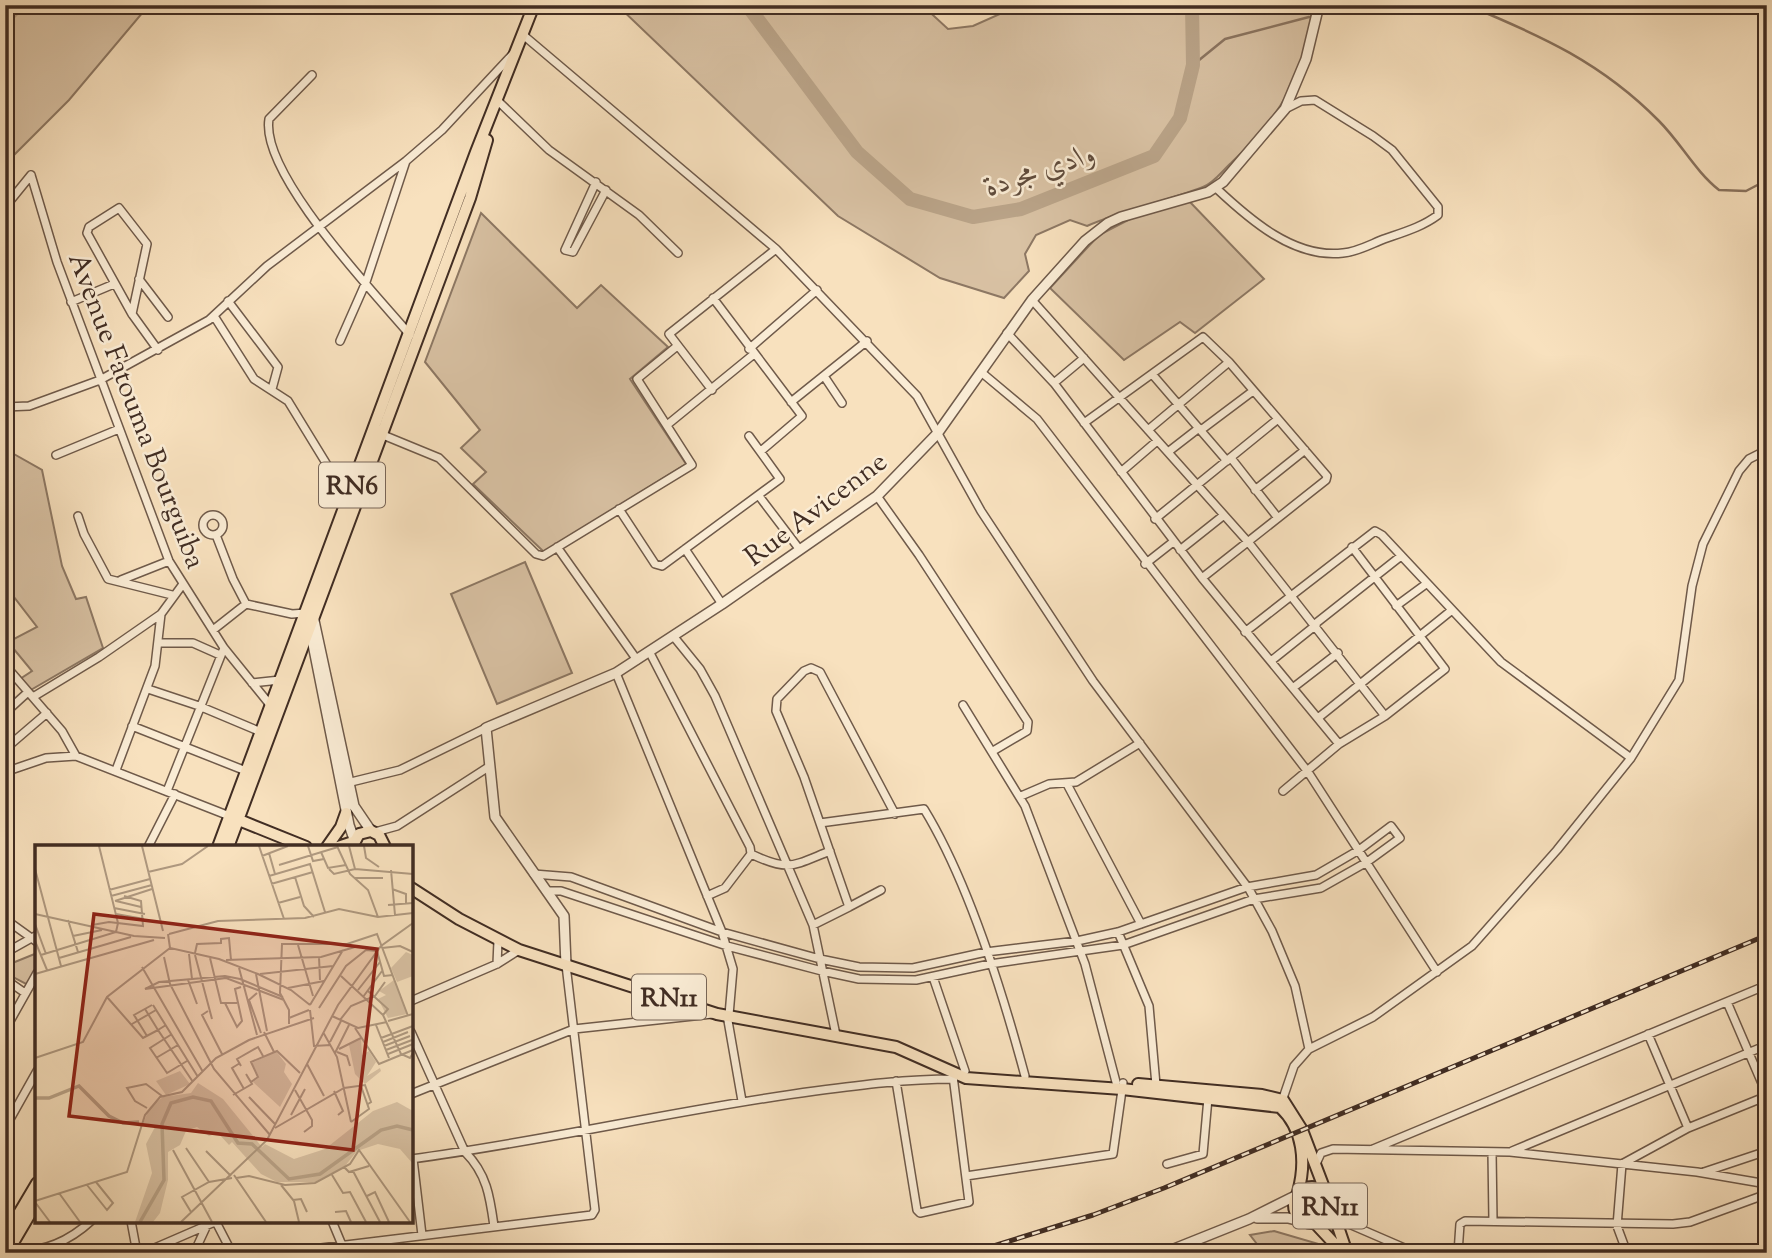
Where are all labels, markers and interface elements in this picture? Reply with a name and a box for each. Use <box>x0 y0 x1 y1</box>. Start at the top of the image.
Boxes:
water label: وادي مجردة <box>979 133 1102 210</box>
street label: Avenue Fatouma Bourguiba <box>56 247 214 575</box>
street label: Rue Avicenne <box>737 443 897 577</box>
road number: RN6 <box>319 463 385 508</box>
inset map <box>35 845 413 1223</box>
road number: RN11 <box>632 974 706 1020</box>
road number: RN11 <box>1293 1184 1367 1228</box>

